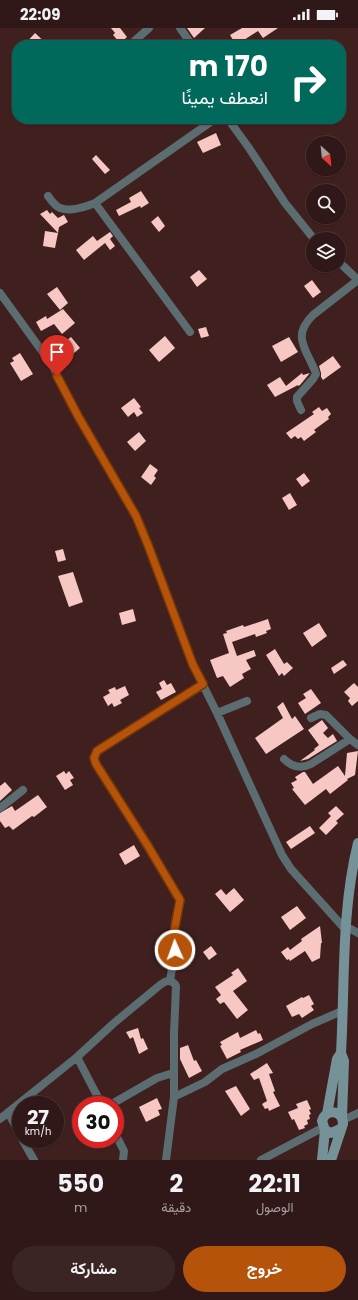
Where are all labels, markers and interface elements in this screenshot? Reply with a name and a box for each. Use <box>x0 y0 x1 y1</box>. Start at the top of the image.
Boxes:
text: 22:09 <box>20 4 60 25</box>
text: 170 m <box>189 47 268 86</box>
icon: right <box>282 56 334 108</box>
text: انعطف يمينًا <box>181 85 268 110</box>
north arrow <box>306 136 346 176</box>
map controls <box>306 136 346 272</box>
button: search <box>306 184 346 224</box>
button: layers <box>306 232 346 272</box>
pin <box>40 335 74 376</box>
icon: arrive <box>46 341 68 363</box>
position arrow <box>154 929 196 971</box>
speed limit sign: 30 <box>72 1096 124 1148</box>
text: 27 <box>27 1103 49 1131</box>
text: km/h <box>25 1124 51 1139</box>
text: 550 <box>57 1167 104 1200</box>
text: 2 <box>169 1167 183 1200</box>
text: 22:11 <box>249 1167 301 1200</box>
text: m <box>74 1198 87 1217</box>
text: دقيقة <box>161 1198 191 1217</box>
text: الوصول <box>256 1198 293 1217</box>
button: مشاركة <box>12 1246 175 1292</box>
button: خروج <box>183 1246 346 1292</box>

